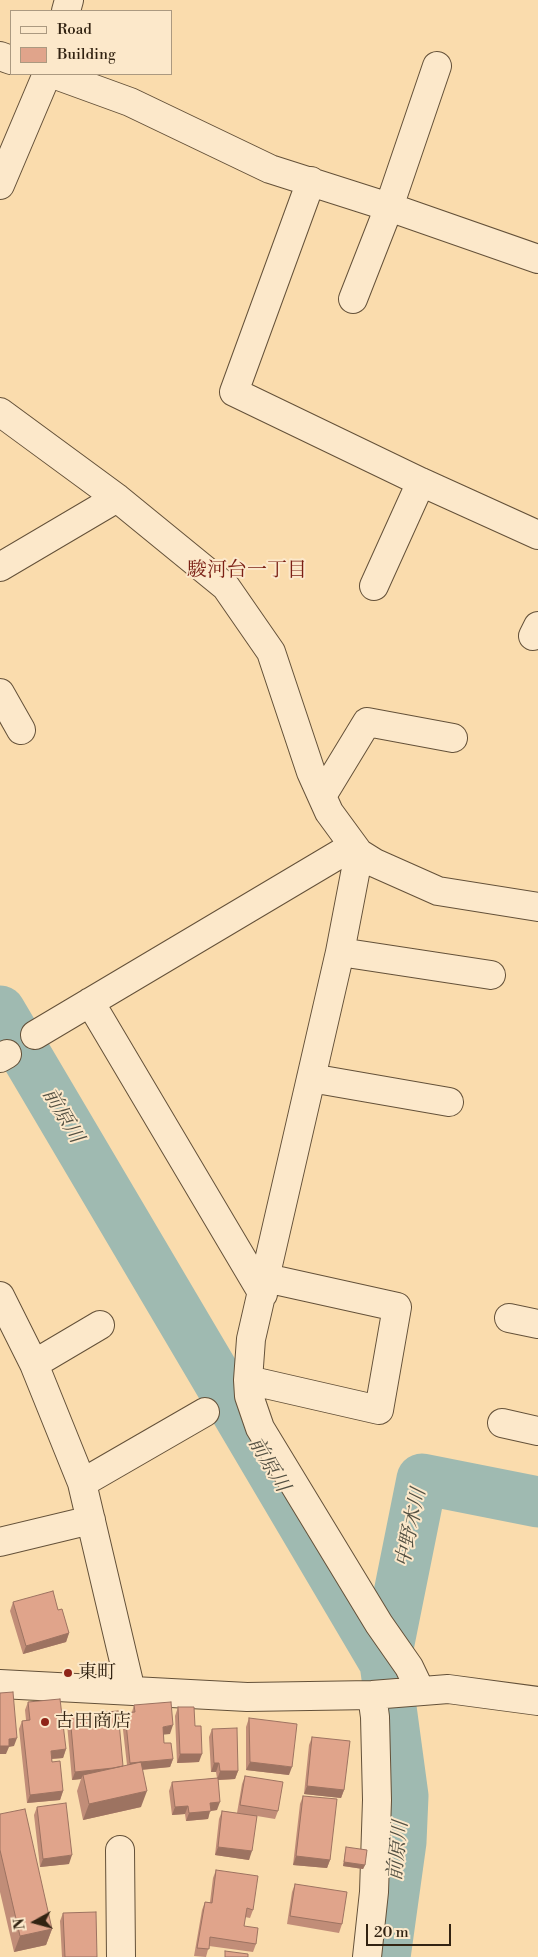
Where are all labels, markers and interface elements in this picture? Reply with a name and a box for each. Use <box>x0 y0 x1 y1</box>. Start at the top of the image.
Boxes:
legend <box>10 10 172 75</box>
text: Road <box>57 20 92 39</box>
text: Building <box>57 45 116 64</box>
district label: 駿河台一丁目 <box>187 559 307 583</box>
water label: 前原川 <box>36 1084 88 1148</box>
water label: 前原川 <box>242 1433 294 1497</box>
water label: 中野木川 <box>392 1486 432 1570</box>
place label: 東町 <box>78 1662 116 1684</box>
marker: 東町 <box>62 1667 74 1679</box>
place label: 古田商店 <box>55 1711 131 1733</box>
marker: 古田商店 <box>39 1716 51 1728</box>
water label: 前原川 <box>384 1820 414 1882</box>
north arrow <box>10 1897 60 1947</box>
scale bar <box>368 1914 453 1946</box>
text: N <box>11 1917 30 1930</box>
text: 20 m <box>374 1923 409 1942</box>

